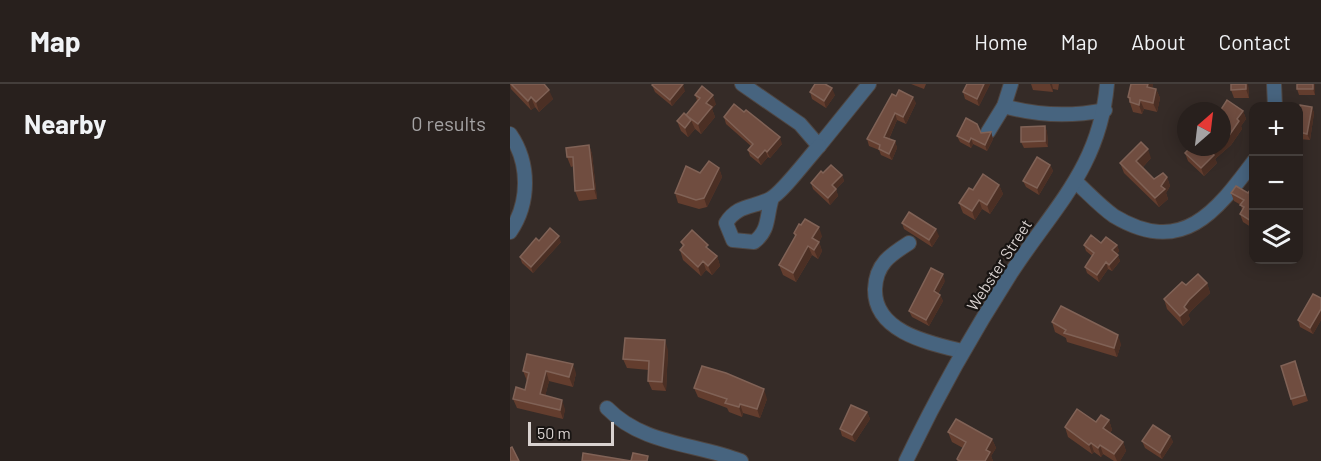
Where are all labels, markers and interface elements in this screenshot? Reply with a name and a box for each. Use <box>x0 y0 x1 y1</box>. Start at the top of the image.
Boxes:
text: Map <box>30 24 81 58</box>
text: Home <box>974 29 1028 54</box>
text: Map <box>1061 29 1098 54</box>
text: About <box>1131 29 1186 54</box>
text: Contact <box>1219 29 1291 54</box>
north arrow <box>1177 102 1231 156</box>
map controls <box>1249 102 1303 264</box>
button: + <box>1249 102 1303 156</box>
text: Nearby <box>24 108 106 139</box>
text: 0 results <box>411 111 486 135</box>
button: − <box>1249 156 1303 210</box>
button: layers <box>1249 210 1303 264</box>
street label: Webster Street <box>962 216 1035 314</box>
scale bar <box>528 419 614 446</box>
text: 50 m <box>537 423 571 442</box>

